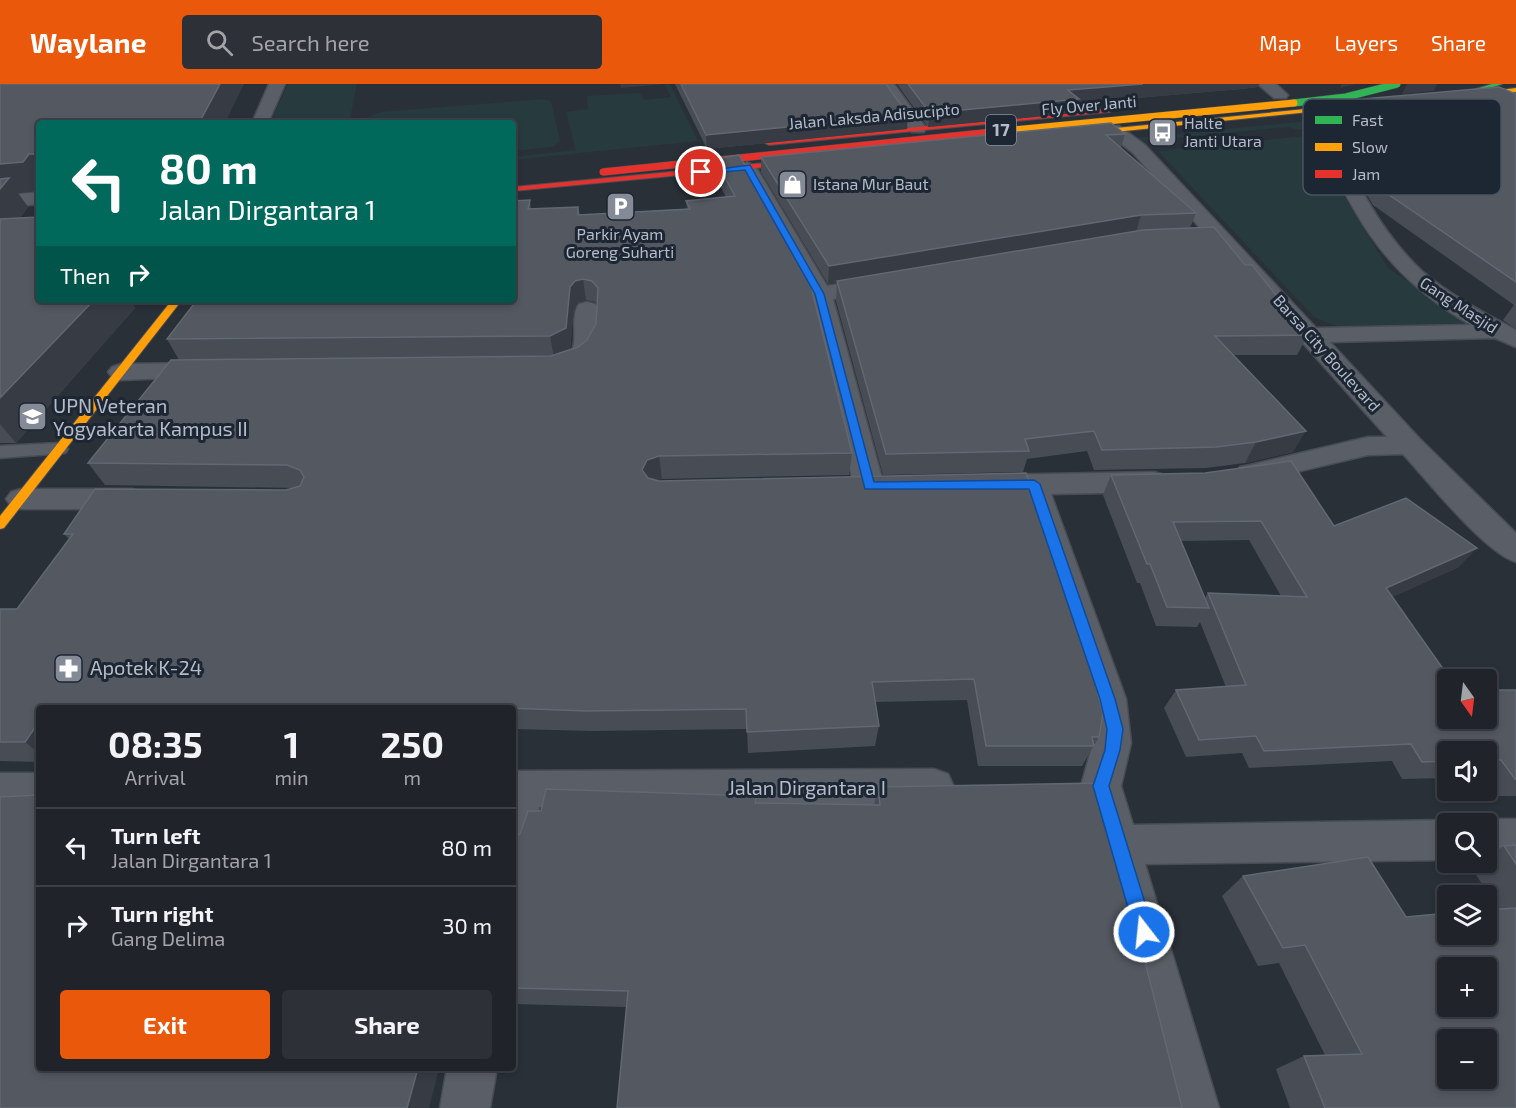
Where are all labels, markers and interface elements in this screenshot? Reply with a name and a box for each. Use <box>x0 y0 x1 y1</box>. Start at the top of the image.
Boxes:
search box <box>182 15 602 69</box>
text: Waylane <box>30 25 146 59</box>
icon: search <box>203 26 236 59</box>
text: Search here <box>251 29 370 55</box>
text: Map <box>1259 30 1301 55</box>
text: Layers <box>1334 30 1398 55</box>
text: Share <box>1431 30 1486 55</box>
street label: Fly Over Janti <box>1041 91 1137 118</box>
street label: Jalan Laksda Adisucipto <box>788 99 960 132</box>
legend <box>1303 99 1501 195</box>
text: Fast <box>1352 110 1383 129</box>
place label: Halte Janti Utara <box>1184 113 1262 150</box>
road number: 17 <box>986 115 1016 145</box>
bus stop icon: Halte Janti Utara <box>1147 116 1179 148</box>
text: Slow <box>1352 137 1388 156</box>
text: 80 m <box>159 142 258 192</box>
icon: left <box>60 144 138 222</box>
pin <box>675 146 726 197</box>
icon: arrive <box>684 155 717 188</box>
text: Jam <box>1352 164 1380 183</box>
shop icon: Istana Mur Baut <box>776 168 808 200</box>
place label: Istana Mur Baut <box>813 174 929 193</box>
parking icon: Parkir Ayam Goreng Suharti <box>604 190 636 222</box>
text: Jalan Dirgantara 1 <box>159 193 376 225</box>
place label: Parkir Ayam Goreng Suharti <box>566 224 674 261</box>
icon: right <box>122 258 155 291</box>
text: Then <box>60 262 110 288</box>
street label: Gang Masjid <box>1416 272 1502 338</box>
street label: Barsa City Boulevard <box>1270 290 1385 415</box>
place label: UPN Veteran Yogyakarta Kampus II <box>53 393 248 440</box>
school or university icon: UPN Veteran Yogyakarta Kampus II <box>16 401 48 433</box>
pharmacy icon: Apotek K-24 <box>53 652 85 684</box>
place label: Apotek K-24 <box>90 655 202 679</box>
north arrow <box>1437 669 1497 729</box>
map controls <box>1437 669 1497 1089</box>
text: 08:35 <box>108 722 203 765</box>
text: 1 <box>284 722 299 765</box>
text: 250 <box>381 722 444 765</box>
button: sound <box>1437 741 1497 801</box>
text: Arrival <box>125 765 186 789</box>
text: min <box>275 765 309 789</box>
text: m <box>404 765 421 789</box>
street label: Jalan Dirgantara I <box>728 775 886 799</box>
button: search <box>1437 813 1497 873</box>
text: Turn left <box>111 822 200 848</box>
icon: left <box>60 831 93 864</box>
text: 80 m <box>441 834 492 860</box>
text: Jalan Dirgantara 1 <box>111 848 272 872</box>
button: layers <box>1437 885 1497 945</box>
text: Turn right <box>111 900 213 926</box>
position arrow <box>1112 900 1176 964</box>
icon: right <box>60 909 93 942</box>
text: 30 m <box>442 912 492 938</box>
text: Gang Delima <box>111 926 225 950</box>
button: + <box>1437 957 1497 1017</box>
button: Exit <box>60 990 270 1059</box>
button: Share <box>282 990 492 1059</box>
button: − <box>1437 1029 1497 1089</box>

